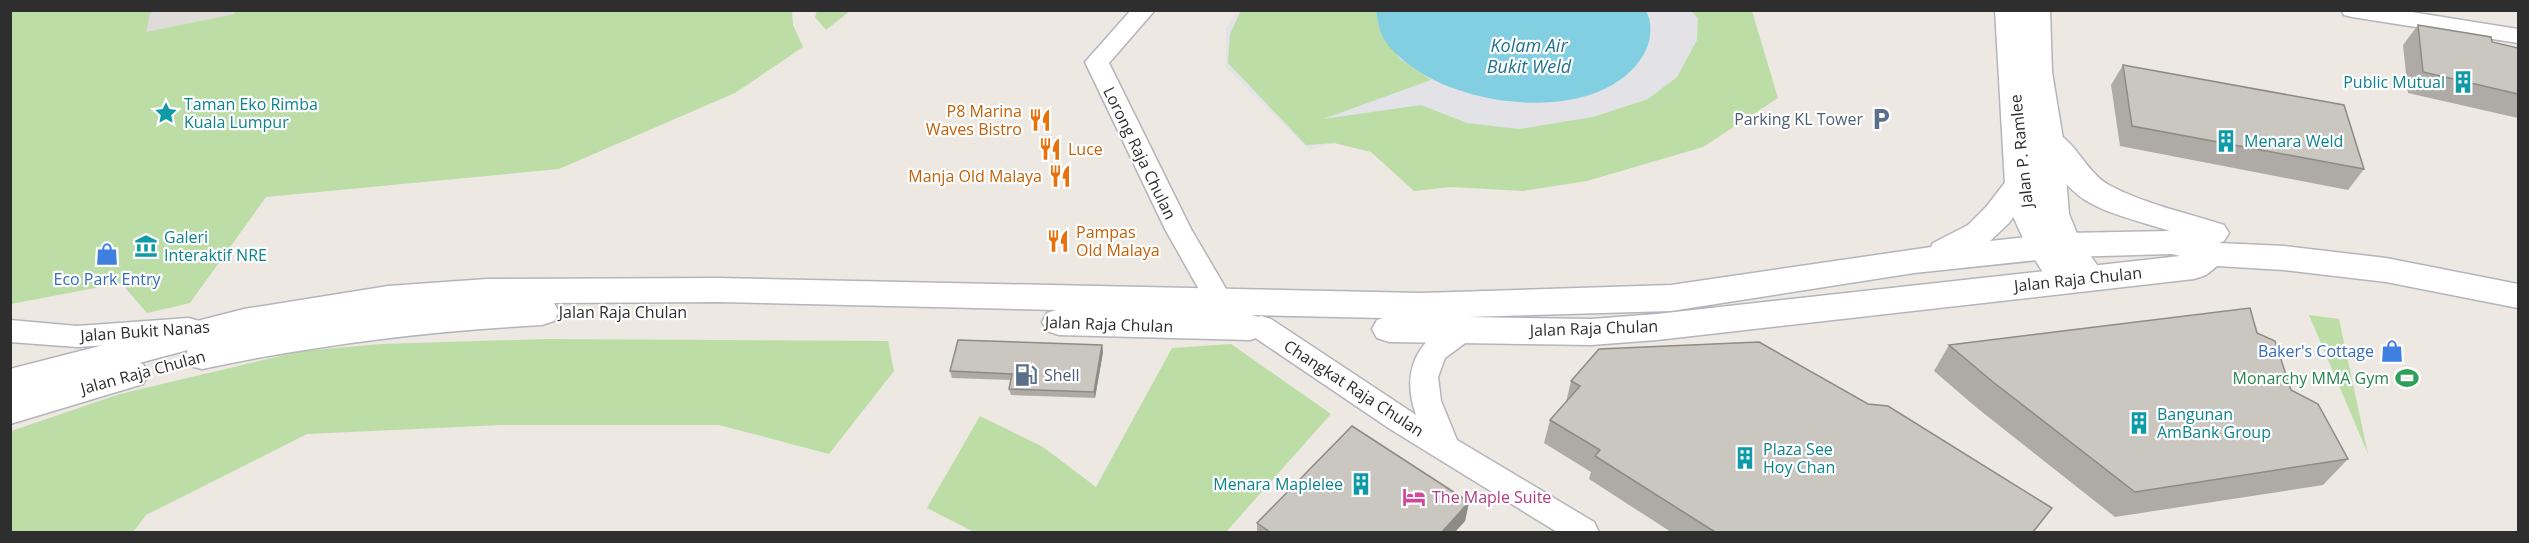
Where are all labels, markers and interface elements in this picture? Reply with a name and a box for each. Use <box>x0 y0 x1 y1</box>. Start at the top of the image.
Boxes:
water label: Kolam Air Bukit Weld <box>1487 33 1572 78</box>
building icon: Public Mutual <box>2450 69 2476 95</box>
place label: Public Mutual <box>2343 71 2445 93</box>
street label: Lorong Raja Chulan <box>1098 83 1182 223</box>
place label: Taman Eko Rimba Kuala Lumpur <box>184 93 318 133</box>
street label: Jalan P. Ramlee <box>2004 93 2038 211</box>
place icon: Taman Eko Rimba Kuala Lumpur <box>153 100 179 126</box>
place label: P8 Marina Waves Bistro <box>926 100 1022 140</box>
parking icon: Parking KL Tower <box>1868 106 1894 132</box>
restaurant icon: P8 Marina Waves Bistro <box>1027 107 1053 133</box>
place label: Parking KL Tower <box>1734 108 1863 130</box>
building icon: Menara Weld <box>2213 128 2239 154</box>
place label: Menara Weld <box>2244 130 2343 152</box>
restaurant icon: Luce <box>1037 136 1063 162</box>
place label: Luce <box>1068 138 1103 160</box>
restaurant icon: Manja Old Malaya <box>1047 163 1073 189</box>
place label: Manja Old Malaya <box>908 165 1042 187</box>
place label: Pampas Old Malaya <box>1076 221 1160 261</box>
place label: Galeri Interaktif NRE <box>164 226 267 266</box>
restaurant icon: Pampas Old Malaya <box>1045 228 1071 254</box>
museum icon: Galeri Interaktif NRE <box>133 233 159 259</box>
shop icon: Eco Park Entry <box>94 241 120 267</box>
street label: Jalan Raja Chulan <box>2011 261 2143 297</box>
place label: Eco Park Entry <box>54 268 161 290</box>
street label: Jalan Raja Chulan <box>557 301 687 323</box>
street label: Jalan Raja Chulan <box>1042 311 1174 337</box>
street label: Jalan Bukit Nanas <box>77 315 211 347</box>
street label: Jalan Raja Chulan <box>1527 315 1659 341</box>
street label: Changkat Raja Chulan <box>1280 334 1428 442</box>
shop icon: Baker's Cottage <box>2379 338 2405 364</box>
place label: Baker's Cottage <box>2258 340 2374 362</box>
street label: Jalan Raja Chulan <box>76 345 208 400</box>
fuel station icon: Shell <box>1013 362 1039 388</box>
place label: Shell <box>1044 364 1080 386</box>
sports icon: Monarchy MMA Gym <box>2394 365 2420 391</box>
place label: Monarchy MMA Gym <box>2233 367 2389 389</box>
place label: Bangunan AmBank Group <box>2157 403 2271 443</box>
building icon: Bangunan AmBank Group <box>2126 410 2152 436</box>
place label: Plaza See Hoy Chan <box>1763 438 1835 478</box>
building icon: Plaza See Hoy Chan <box>1732 445 1758 471</box>
building icon: Menara Maplelee <box>1348 471 1374 497</box>
place label: Menara Maplelee <box>1213 473 1343 495</box>
hotel icon: The Maple Suite <box>1401 484 1427 510</box>
place label: The Maple Suite <box>1432 486 1551 508</box>

